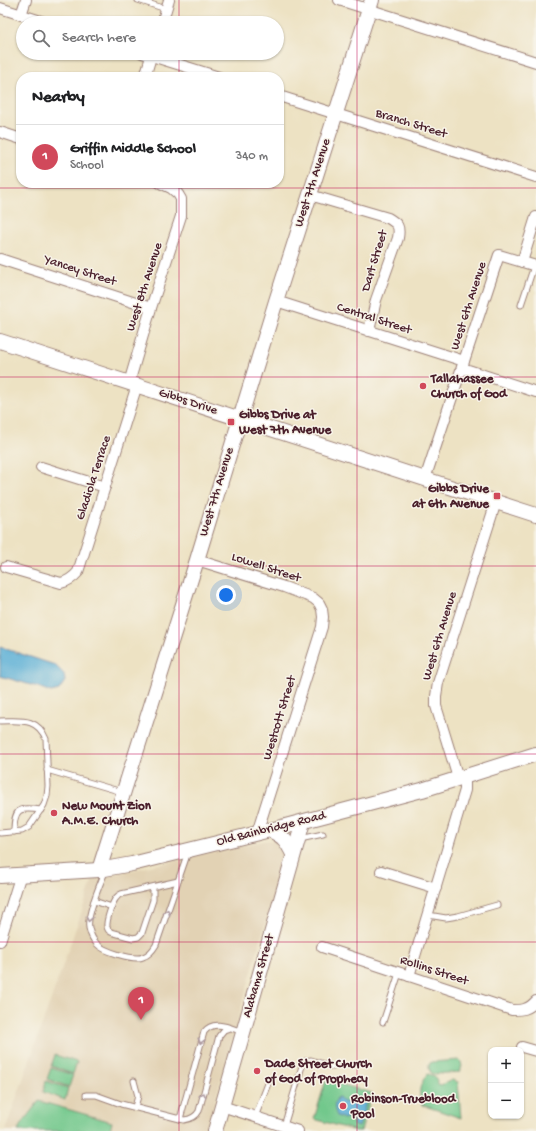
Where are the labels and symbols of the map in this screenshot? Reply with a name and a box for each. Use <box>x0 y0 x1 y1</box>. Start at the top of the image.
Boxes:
street label: Branch Street <box>373 106 450 142</box>
street label: West 7th Avenue <box>292 137 334 229</box>
street label: Dart Street <box>358 227 392 294</box>
street label: West 8th Avenue <box>124 240 167 333</box>
street label: Yancey Street <box>41 252 119 290</box>
street label: West 6th Avenue <box>448 260 490 352</box>
street label: Central Street <box>335 300 415 339</box>
place label: Tallahassee Church of God <box>430 372 508 402</box>
marker: Tallahassee Church of God <box>418 381 428 391</box>
street label: Gibbs Drive <box>157 385 220 419</box>
place label: Gibbs Drive at West 7th Avenue <box>238 408 332 438</box>
marker: Gibbs Drive at West 7th Avenue <box>226 417 236 427</box>
street label: Gladiola Terrace <box>73 434 115 522</box>
street label: West 7th Avenue <box>196 445 238 538</box>
place label: Gibbs Drive at 6th Avenue <box>411 482 490 512</box>
marker: Gibbs Drive at 6th Avenue <box>492 491 502 501</box>
street label: Lowell Street <box>230 550 304 587</box>
your location <box>216 585 236 605</box>
street label: West 6th Avenue <box>419 590 461 682</box>
street label: Westcott Street <box>260 672 300 762</box>
place label: New Mount Zion A.M.E. Church <box>61 799 152 829</box>
marker: New Mount Zion A.M.E. Church <box>49 808 59 818</box>
street label: Old Bainbridge Road <box>215 808 328 850</box>
one-way arrow <box>163 909 171 916</box>
one-way arrow <box>86 916 94 922</box>
street label: Alabama Street <box>240 931 279 1019</box>
street label: Rollins Street <box>398 953 472 990</box>
pin: 1 <box>128 987 154 1020</box>
one-way arrow <box>197 1038 206 1045</box>
place label: Dade Street Church of God of Prophecy <box>264 1057 372 1088</box>
marker: Dade Street Church of God of Prophecy <box>252 1066 262 1076</box>
one-way arrow <box>198 1092 207 1099</box>
place label: Robinson-Trueblood Pool <box>350 1092 457 1122</box>
marker: Robinson-Trueblood Pool <box>338 1101 348 1111</box>

